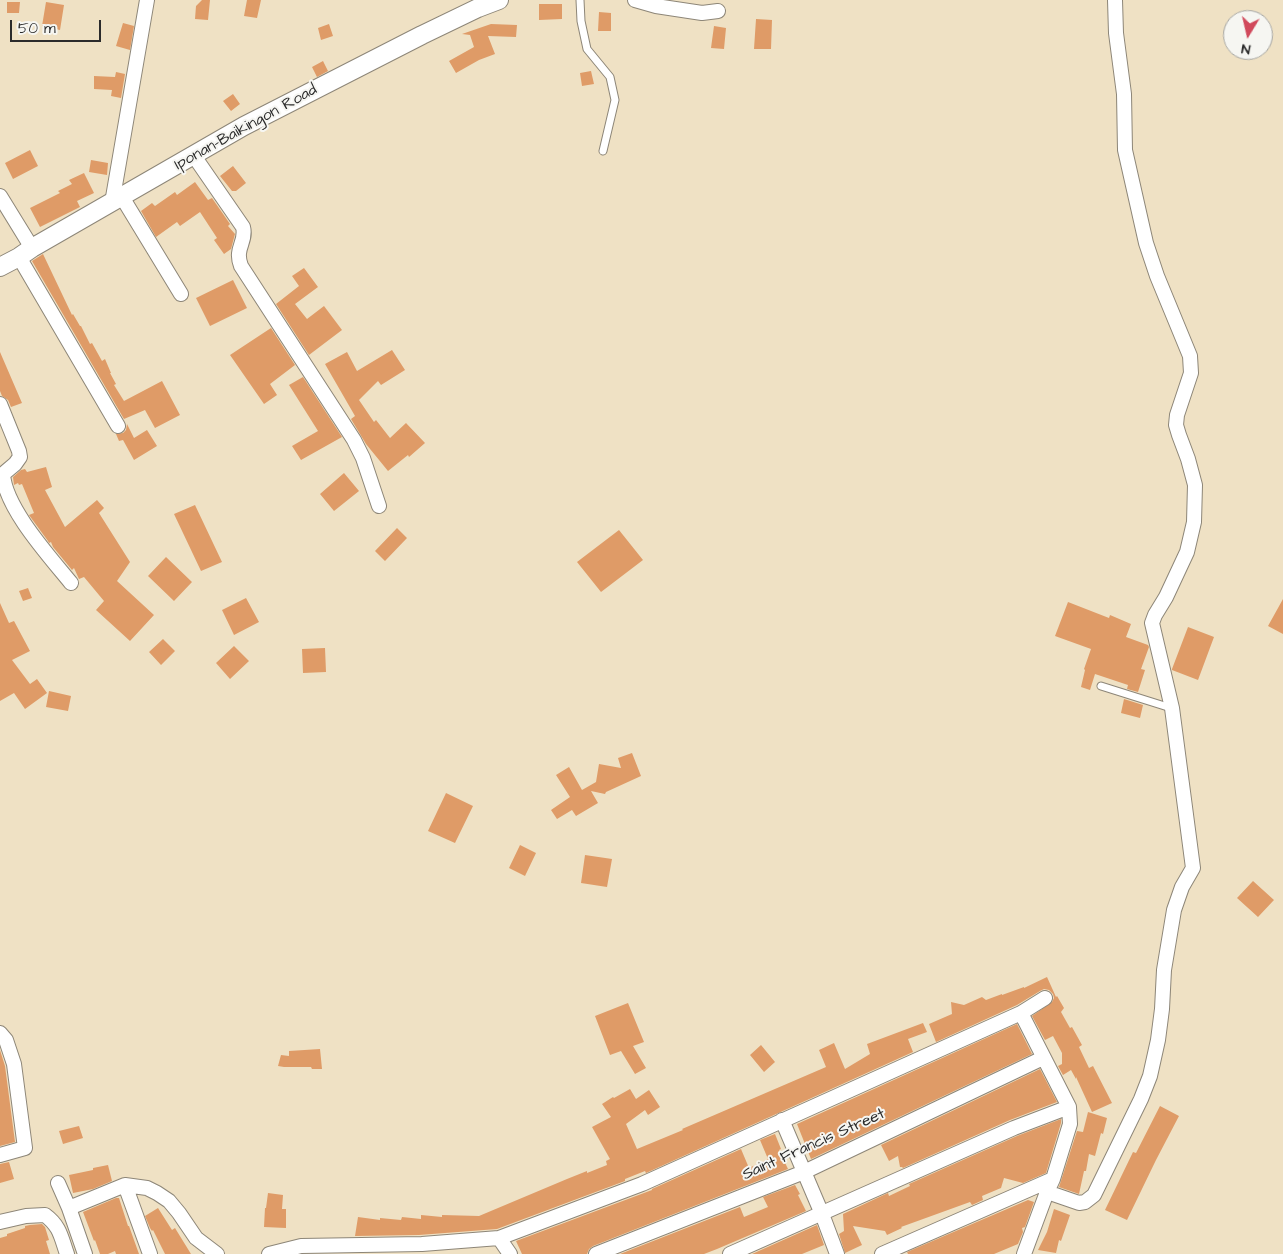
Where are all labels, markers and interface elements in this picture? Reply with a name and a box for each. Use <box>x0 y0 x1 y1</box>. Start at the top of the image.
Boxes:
scale bar <box>12 10 104 42</box>
north arrow <box>1223 10 1273 60</box>
text: 50 m <box>18 18 56 39</box>
text: N <box>1240 38 1252 59</box>
street label: Iponan-Baikingon Road <box>171 81 321 175</box>
street label: Saint Francis Street <box>740 1105 888 1185</box>

